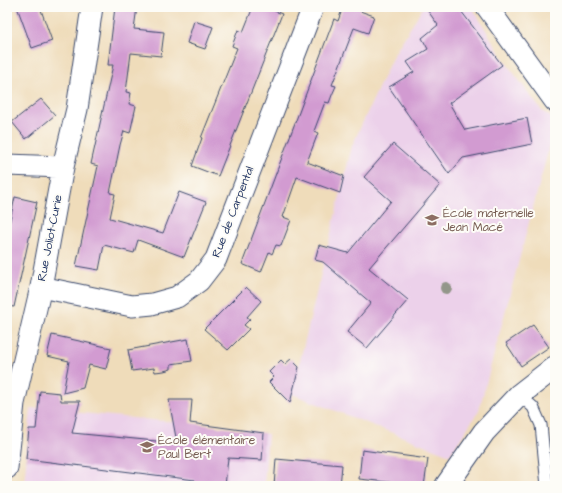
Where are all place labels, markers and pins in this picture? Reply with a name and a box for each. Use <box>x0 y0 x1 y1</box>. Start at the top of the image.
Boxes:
place label: École maternelle Jean Macé <box>443 205 534 236</box>
school or university icon: École maternelle Jean Macé <box>424 212 440 228</box>
place label: École élémentaire Paul Bert <box>158 432 256 463</box>
school or university icon: École élémentaire Paul Bert <box>139 439 155 455</box>

